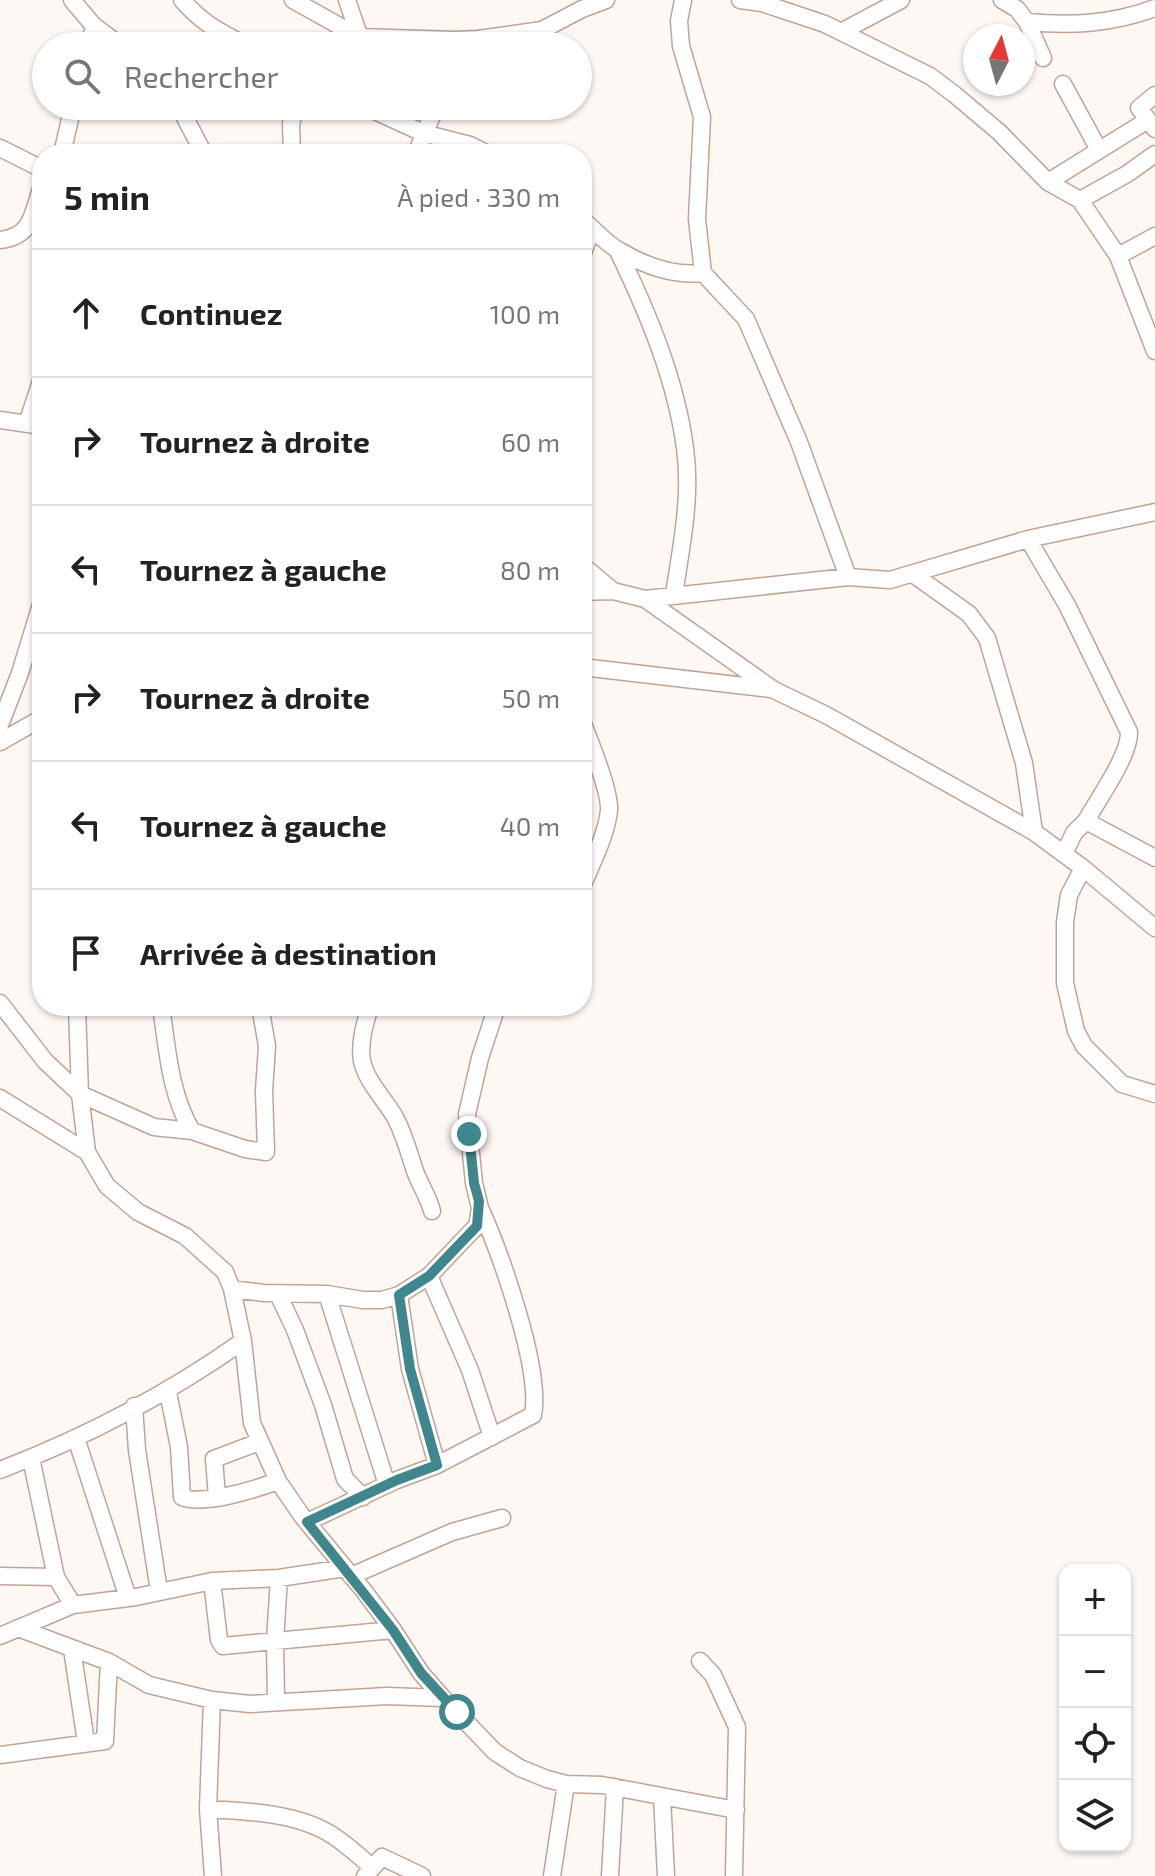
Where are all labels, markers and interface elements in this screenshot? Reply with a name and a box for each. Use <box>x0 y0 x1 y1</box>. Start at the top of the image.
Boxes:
north arrow <box>963 24 1035 96</box>
search box <box>32 32 592 120</box>
icon: search <box>60 54 104 98</box>
text: Rechercher <box>124 58 279 94</box>
text: 5 min <box>64 176 150 217</box>
text: À pied · 330 m <box>397 181 560 212</box>
icon: ahead <box>64 291 108 335</box>
text: Continuez <box>140 295 282 331</box>
text: 100 m <box>490 298 560 329</box>
icon: right <box>64 419 108 463</box>
text: Tournez à droite <box>140 423 370 459</box>
text: 60 m <box>501 426 560 457</box>
icon: left <box>64 547 108 591</box>
text: Tournez à gauche <box>140 551 387 587</box>
text: 80 m <box>500 554 560 585</box>
icon: right <box>64 675 108 719</box>
text: Tournez à droite <box>140 679 370 715</box>
text: 50 m <box>502 682 560 713</box>
icon: left <box>64 803 108 847</box>
text: Tournez à gauche <box>140 807 387 843</box>
text: 40 m <box>500 810 560 841</box>
icon: arrive <box>64 931 108 975</box>
text: Arrivée à destination <box>140 935 437 971</box>
route end <box>451 1116 487 1152</box>
map controls <box>1059 1564 1131 1852</box>
button: + <box>1059 1564 1131 1636</box>
button: − <box>1059 1636 1131 1708</box>
route start <box>439 1694 475 1730</box>
button: locate <box>1059 1708 1131 1780</box>
button: layers <box>1059 1780 1131 1852</box>

